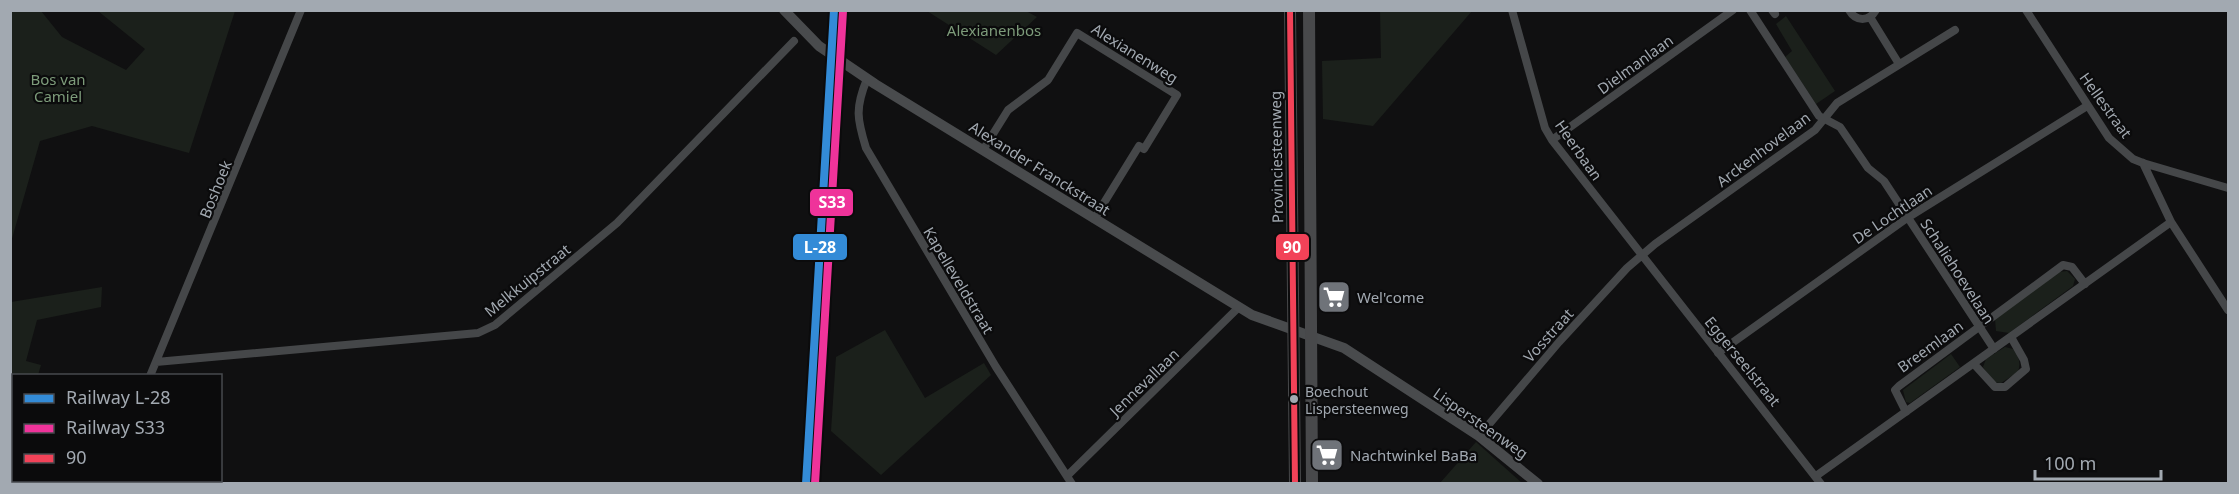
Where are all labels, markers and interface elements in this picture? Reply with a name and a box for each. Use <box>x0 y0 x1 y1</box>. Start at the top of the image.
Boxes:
street label: Alexianenweg <box>1088 18 1182 88</box>
park label: Alexianenbos <box>947 20 1041 40</box>
street label: Dielmanlaan <box>1593 30 1677 98</box>
street label: Hellestraat <box>2075 68 2137 142</box>
park label: Bos van Camiel <box>30 69 86 106</box>
street label: Provinciesteenweg <box>1265 91 1287 223</box>
street label: Arckenhovelaan <box>1712 107 1814 191</box>
street label: Heerbaan <box>1551 116 1607 184</box>
street label: Alexander Franckstraat <box>966 117 1115 220</box>
street label: Boshoek <box>194 157 236 221</box>
street label: De Lochtlaan <box>1848 180 1936 248</box>
line badge: S33 <box>809 188 854 217</box>
text: S33 <box>818 191 846 213</box>
street label: Schaliehoevelaan <box>1916 214 2000 328</box>
street label: Kapelleveldstraat <box>919 223 999 338</box>
line badge: L-28 <box>792 233 848 261</box>
line badge: 90 <box>1275 233 1310 261</box>
text: L-28 <box>804 236 836 258</box>
text: 90 <box>1283 236 1301 258</box>
street label: Melkkuipstraat <box>480 239 575 321</box>
supermarket icon: Wel'come <box>1316 279 1352 315</box>
place label: Wel'come <box>1357 287 1424 307</box>
street label: Vosstraat <box>1519 303 1578 366</box>
street label: Eggerseelstraat <box>1701 312 1786 411</box>
street label: Breemlaan <box>1893 315 1967 377</box>
street label: Jennevallaan <box>1104 344 1183 422</box>
legend <box>12 374 222 482</box>
place label: Boechout Lispersteenweg <box>1305 382 1409 418</box>
street label: Lispersteenweg <box>1430 383 1532 463</box>
text: Railway L-28 <box>66 385 171 409</box>
marker: Boechout Lispersteenweg <box>1288 393 1300 405</box>
text: Railway S33 <box>66 415 165 439</box>
supermarket icon: Nachtwinkel BaBa <box>1309 437 1345 473</box>
scale bar <box>2035 443 2161 481</box>
text: 90 <box>66 445 87 469</box>
place label: Nachtwinkel BaBa <box>1350 445 1477 465</box>
text: 100 m <box>2044 451 2096 475</box>

